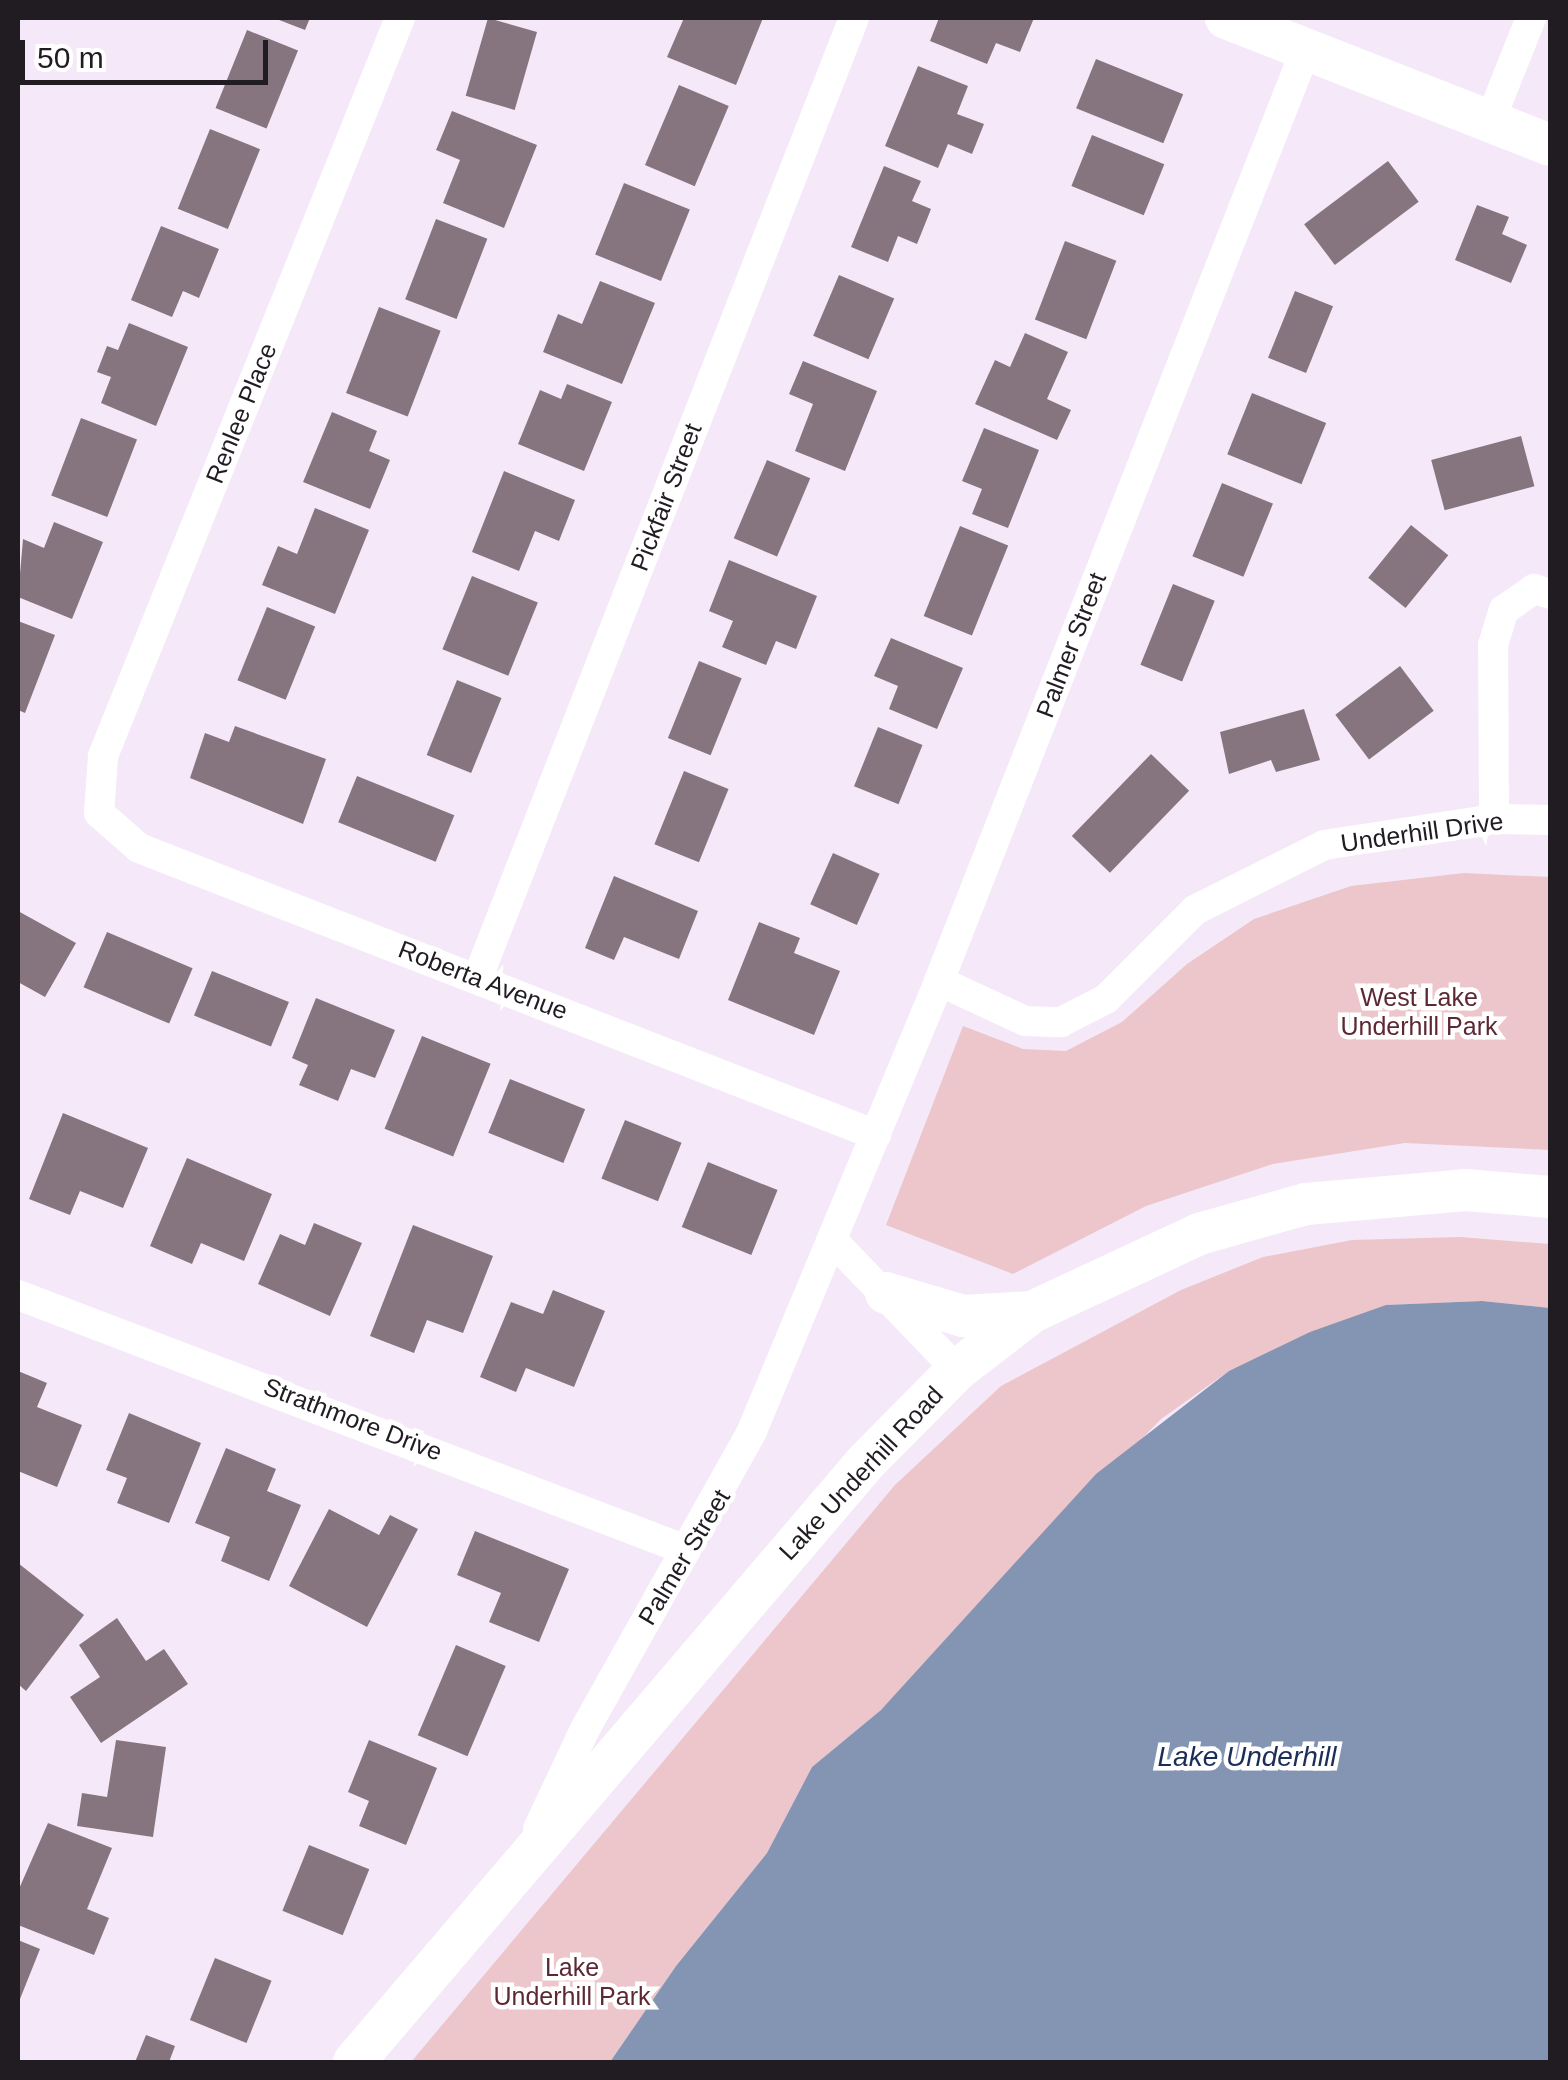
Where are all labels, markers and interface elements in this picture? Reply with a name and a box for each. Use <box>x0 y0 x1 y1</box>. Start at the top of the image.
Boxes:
scale bar <box>25 20 272 82</box>
text: 50 m <box>37 41 104 74</box>
street label: Renlee Place <box>199 338 283 488</box>
street label: Pickfair Street <box>624 419 708 575</box>
street label: Palmer Street <box>1030 568 1112 722</box>
street label: Underhill Drive <box>1339 806 1505 858</box>
street label: Roberta Avenue <box>393 934 573 1026</box>
park label: West Lake Underhill Park <box>1340 983 1498 1042</box>
street label: Strathmore Drive <box>259 1371 447 1467</box>
street label: Lake Underhill Road <box>773 1380 949 1566</box>
street label: Palmer Street <box>632 1484 736 1630</box>
water label: Lake Underhill <box>1158 1740 1336 1774</box>
park label: Lake Underhill Park <box>493 1953 651 2012</box>

